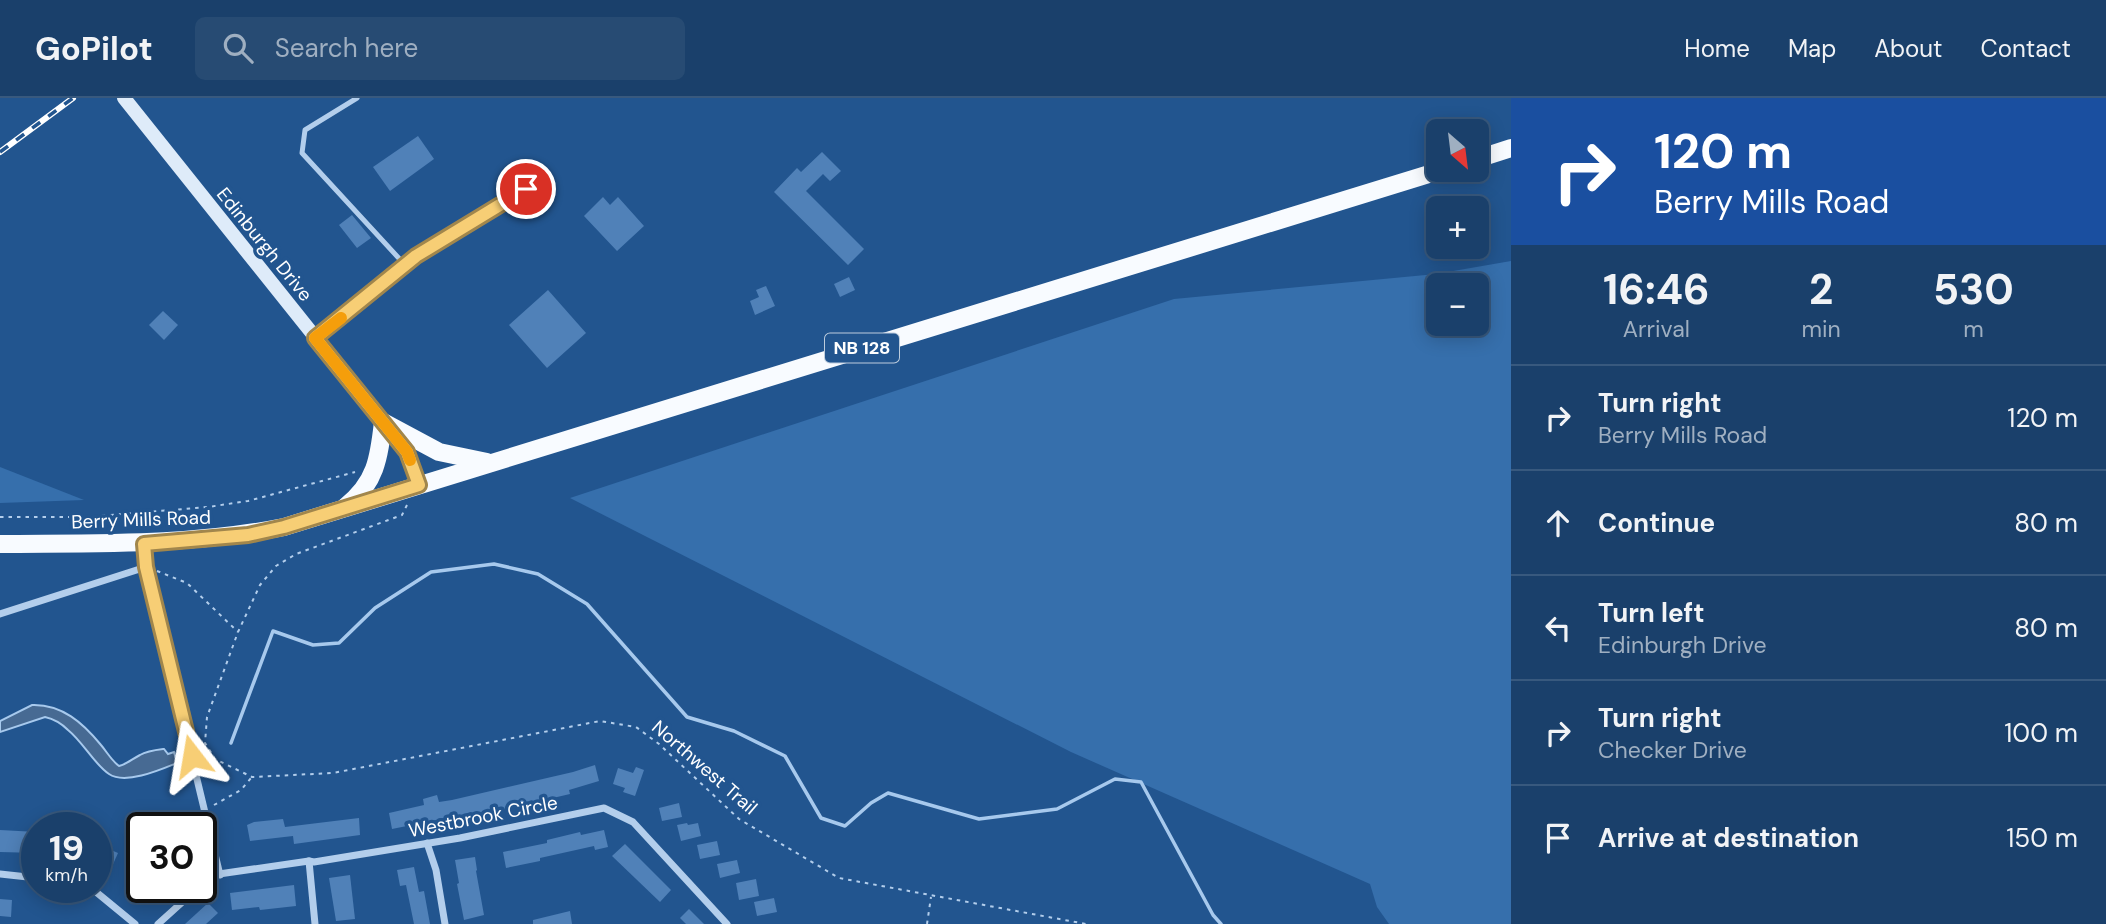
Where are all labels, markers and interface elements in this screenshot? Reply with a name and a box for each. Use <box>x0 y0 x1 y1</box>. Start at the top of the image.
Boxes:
search box <box>195 17 685 80</box>
text: GoPilot <box>35 27 153 70</box>
icon: search <box>219 29 257 67</box>
text: Search here <box>275 31 418 65</box>
text: Home <box>1684 33 1750 64</box>
text: Map <box>1788 33 1836 64</box>
text: About <box>1874 33 1943 64</box>
text: Contact <box>1981 33 2071 64</box>
north arrow <box>1426 119 1489 182</box>
map controls <box>1426 119 1489 336</box>
text: 120 m <box>1654 119 1792 183</box>
icon: right <box>1539 126 1630 217</box>
pin <box>496 159 556 219</box>
icon: arrive <box>507 170 545 208</box>
text: Berry Mills Road <box>1654 181 1889 223</box>
street label: Edinburgh Drive <box>211 182 318 306</box>
button: + <box>1426 196 1489 259</box>
text: 16:46 <box>1603 262 1710 317</box>
text: 2 <box>1809 262 1833 317</box>
text: 530 <box>1933 262 2014 317</box>
button: − <box>1426 273 1489 336</box>
text: Arrival <box>1623 314 1690 344</box>
text: min <box>1802 314 1841 344</box>
text: m <box>1963 314 1984 344</box>
road number: NB 128 <box>825 334 899 362</box>
text: Turn right <box>1598 386 1722 420</box>
icon: right <box>1539 399 1577 437</box>
text: 120 m <box>2007 401 2078 435</box>
text: Berry Mills Road <box>1598 420 1767 450</box>
icon: ahead <box>1539 504 1577 542</box>
street label: Berry Mills Road <box>71 505 211 534</box>
text: Continue <box>1598 506 1715 540</box>
text: 80 m <box>2014 506 2078 540</box>
text: Turn left <box>1598 596 1705 630</box>
icon: left <box>1539 609 1577 647</box>
text: 80 m <box>2014 611 2078 645</box>
text: Edinburgh Drive <box>1598 630 1767 660</box>
text: Turn right <box>1598 701 1722 735</box>
icon: right <box>1539 714 1577 752</box>
street label: Northwest Trail <box>647 715 763 820</box>
text: 100 m <box>2004 716 2078 750</box>
position arrow <box>155 719 229 793</box>
text: Checker Drive <box>1598 735 1747 765</box>
street label: Westbrook Circle <box>406 790 560 843</box>
speed limit sign: 30 <box>126 812 217 903</box>
icon: arrive <box>1539 819 1577 857</box>
text: Arrive at destination <box>1598 821 1859 855</box>
text: 150 m <box>2006 821 2078 855</box>
text: 19 <box>49 825 84 871</box>
text: km/h <box>45 863 88 887</box>

